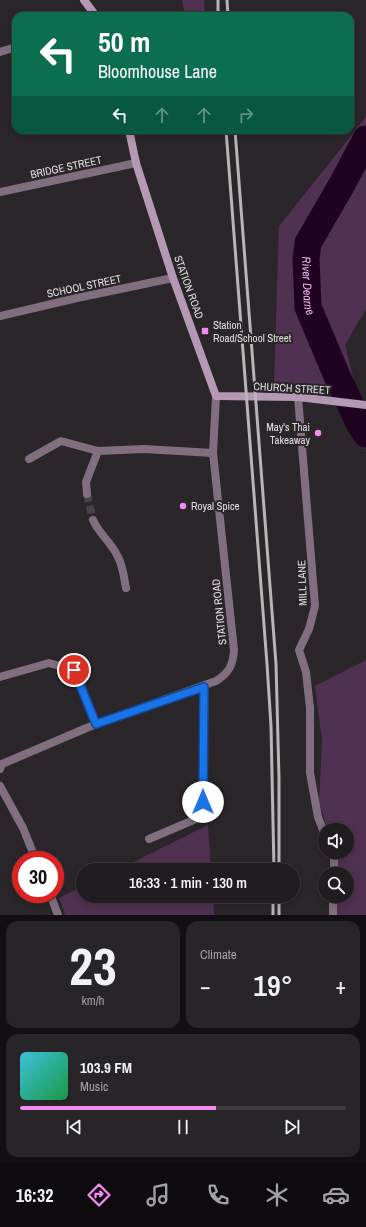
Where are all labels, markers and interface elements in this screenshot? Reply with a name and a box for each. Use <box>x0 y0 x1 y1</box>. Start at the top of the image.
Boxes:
text: 50 m <box>98 23 150 61</box>
icon: left <box>32 28 84 80</box>
text: Bloomhouse Lane <box>98 59 217 84</box>
icon: left <box>109 104 131 126</box>
icon: ahead <box>151 104 173 126</box>
icon: ahead <box>193 104 215 126</box>
icon: right <box>235 104 257 126</box>
street label: BRIDGE STREET <box>29 152 103 181</box>
street label: STATION ROAD <box>171 253 207 321</box>
water label: River Dearne <box>298 256 319 318</box>
street label: SCHOOL STREET <box>45 271 123 301</box>
place label: Station Road/School Street <box>213 318 292 345</box>
marker: Station Road/School Street <box>200 326 210 336</box>
street label: CHURCH STREET <box>253 379 331 397</box>
place label: May's Thai Takeaway <box>266 420 310 447</box>
marker: May's Thai Takeaway <box>313 428 323 438</box>
place label: Royal Spice <box>191 499 240 513</box>
marker: Royal Spice <box>178 501 188 511</box>
street label: MILL LANE <box>294 560 310 606</box>
street label: STATION ROAD <box>209 578 229 646</box>
pin <box>57 653 91 687</box>
icon: arrive <box>63 659 85 681</box>
position arrow <box>182 781 224 823</box>
map controls <box>318 823 354 903</box>
button: sound <box>318 823 354 859</box>
speed limit sign: 30 <box>12 851 64 903</box>
button: search <box>318 867 354 903</box>
text: 16:33 · 1 min · 130 m <box>129 872 247 893</box>
text: 23 <box>69 931 117 1001</box>
text: Climate <box>200 946 237 963</box>
text: 19° <box>253 965 293 1005</box>
text: − <box>200 971 211 1001</box>
text: + <box>335 971 346 1001</box>
text: km/h <box>81 992 105 1009</box>
text: 103.9 FM <box>80 1057 132 1078</box>
text: Music <box>80 1078 108 1095</box>
icon: previous <box>63 1116 85 1138</box>
icon: pause <box>172 1116 194 1138</box>
icon: next <box>281 1116 303 1138</box>
icon: directions <box>85 1181 113 1209</box>
icon: music <box>144 1181 172 1209</box>
icon: phone <box>204 1181 232 1209</box>
icon: climate <box>263 1181 291 1209</box>
icon: car <box>322 1181 350 1209</box>
text: 16:32 <box>16 1183 53 1208</box>

